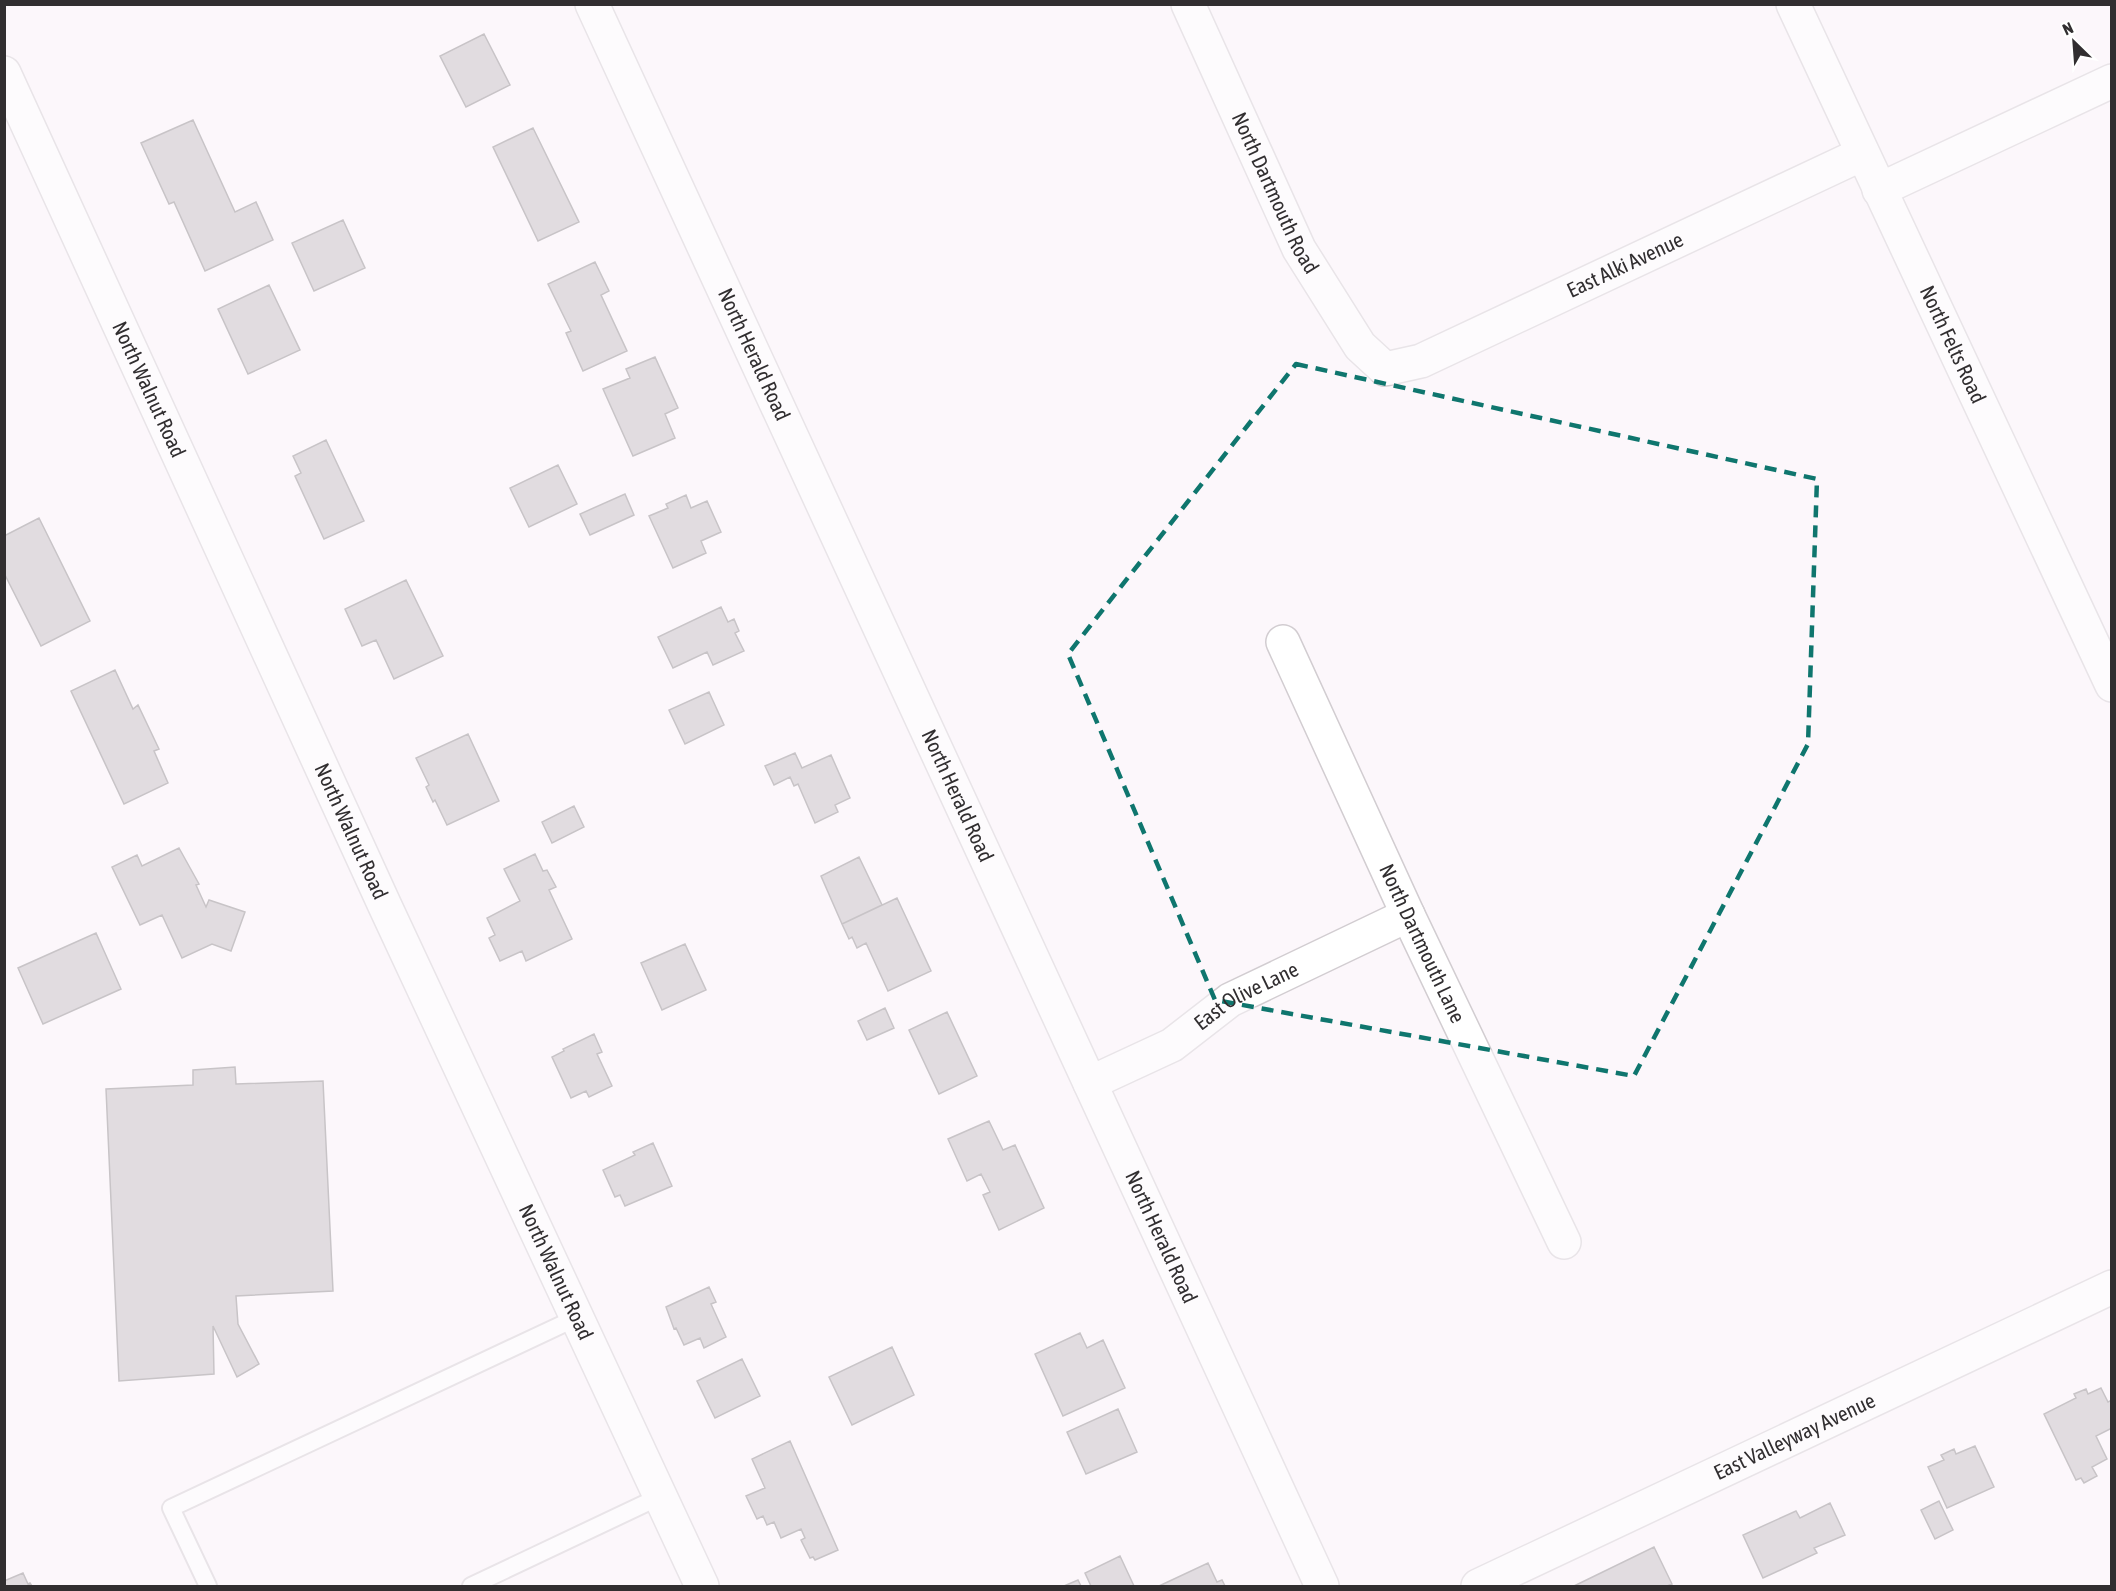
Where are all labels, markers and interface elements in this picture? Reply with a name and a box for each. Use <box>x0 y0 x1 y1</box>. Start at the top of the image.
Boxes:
north arrow <box>2044 12 2104 72</box>
text: N <box>2060 18 2076 39</box>
street label: North Dartmouth Road <box>1228 108 1324 277</box>
street label: East Alki Avenue <box>1563 227 1687 302</box>
street label: North Felts Road <box>1916 281 1991 407</box>
street label: North Herald Road <box>714 284 795 424</box>
street label: North Walnut Road <box>108 317 191 461</box>
street label: North Herald Road <box>917 725 999 865</box>
street label: North Walnut Road <box>310 759 393 903</box>
street label: North Dartmouth Lane <box>1375 860 1471 1026</box>
street label: East Olive Lane <box>1189 956 1302 1034</box>
street label: North Herald Road <box>1121 1167 1203 1307</box>
street label: North Walnut Road <box>515 1200 598 1343</box>
street label: East Valleyway Avenue <box>1710 1388 1879 1484</box>

